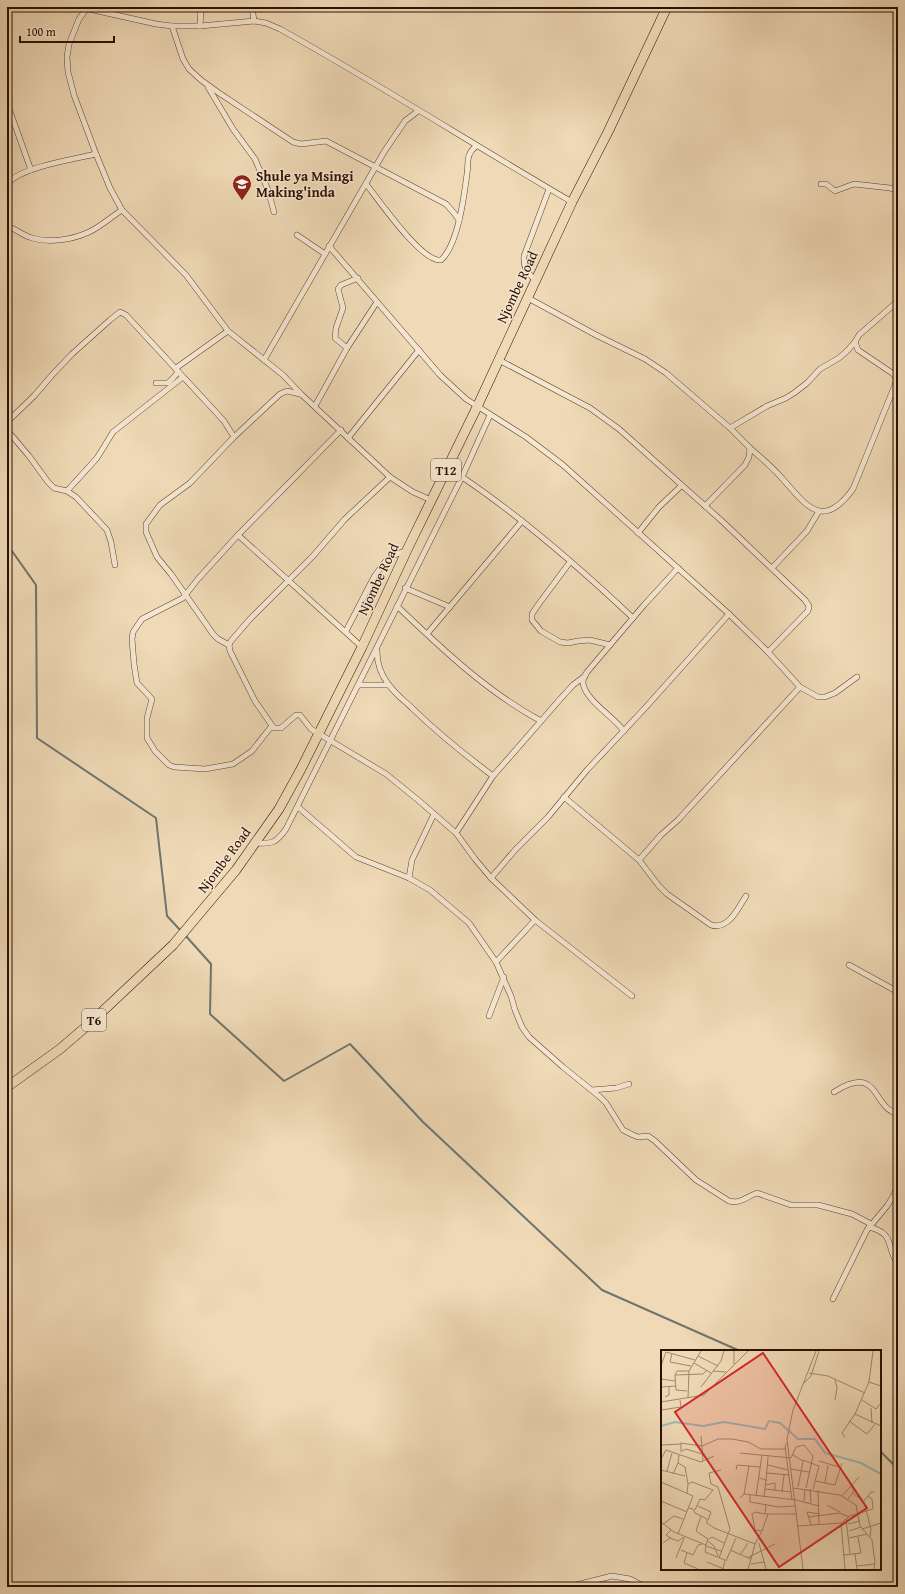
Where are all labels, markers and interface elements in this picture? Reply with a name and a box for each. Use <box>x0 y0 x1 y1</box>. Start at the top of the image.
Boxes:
scale bar <box>20 18 114 44</box>
text: 100 m <box>26 23 56 40</box>
place label: Shule ya Msingi Making'inda <box>256 166 354 202</box>
school or university icon: Shule ya Msingi Making'inda <box>231 173 253 201</box>
street label: Njombe Road <box>492 247 543 326</box>
road number: T12 <box>431 459 461 481</box>
street label: Njombe Road <box>353 539 404 618</box>
street label: Njombe Road <box>193 823 256 897</box>
road number: T6 <box>82 1009 106 1031</box>
inset map <box>661 1350 881 1570</box>

